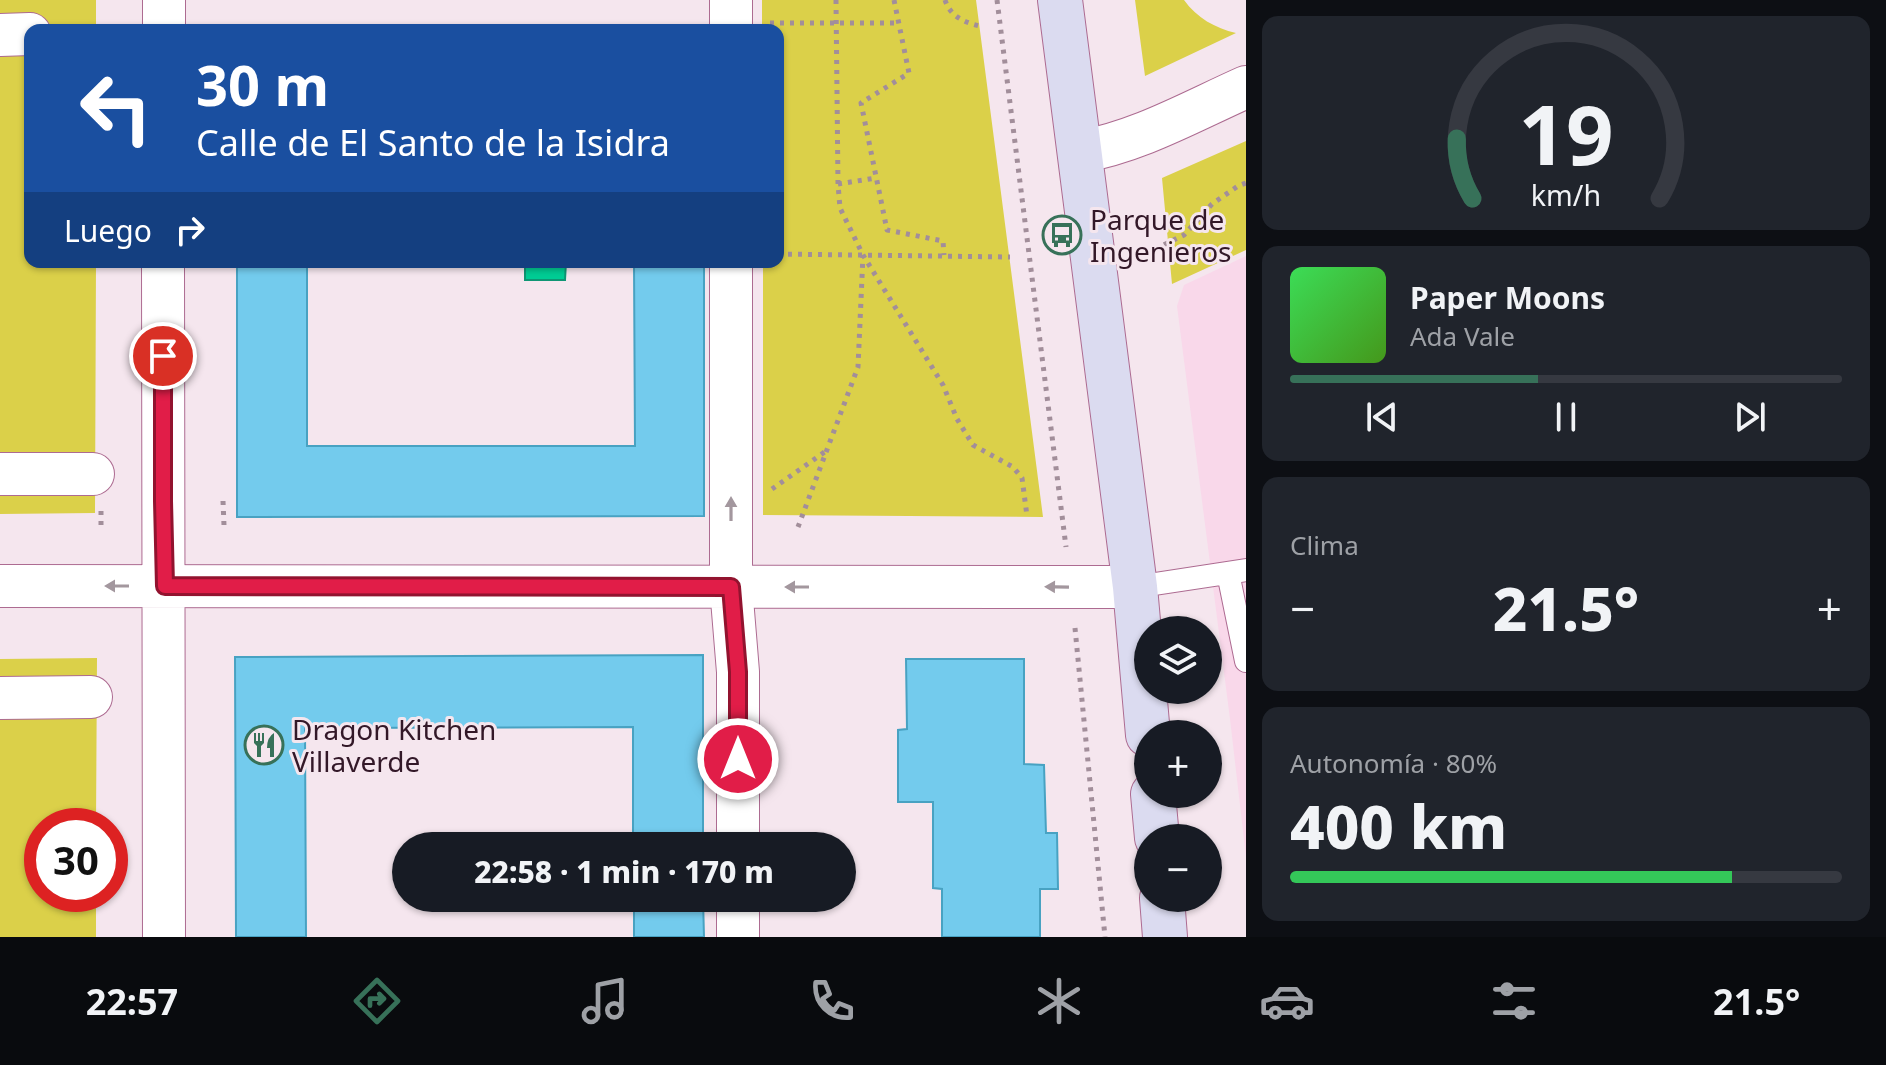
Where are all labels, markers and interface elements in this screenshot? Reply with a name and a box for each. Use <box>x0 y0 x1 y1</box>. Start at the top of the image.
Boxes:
text: 30 m <box>196 46 329 122</box>
icon: left <box>64 56 168 160</box>
text: 19 <box>1518 76 1614 189</box>
text: Calle de El Santo de la Isidra <box>196 118 670 167</box>
text: km/h <box>1531 175 1601 214</box>
place label: Parque de Ingenieros <box>1090 200 1232 270</box>
icon: right <box>168 208 212 252</box>
text: Luego <box>64 210 152 251</box>
bus stop icon: Parque de Ingenieros <box>1041 214 1083 256</box>
text: Paper Moons <box>1410 277 1605 318</box>
text: Ada Vale <box>1410 318 1515 354</box>
pin <box>129 322 197 390</box>
icon: arrive <box>141 334 185 378</box>
icon: previous <box>1360 395 1404 439</box>
icon: pause <box>1544 395 1588 439</box>
icon: next <box>1728 395 1772 439</box>
one-way arrow <box>725 496 738 521</box>
text: Clima <box>1290 527 1359 563</box>
text: 21.5° <box>1493 567 1639 649</box>
text: − <box>1290 578 1315 638</box>
text: + <box>1817 578 1842 638</box>
one-way arrow <box>104 580 129 592</box>
one-way arrow <box>784 581 809 593</box>
one-way arrow <box>1044 581 1069 593</box>
map controls <box>1134 616 1222 912</box>
button: layers <box>1134 616 1222 704</box>
place label: Dragon Kitchen Villaverde <box>292 710 496 780</box>
position arrow <box>696 717 780 801</box>
button: + <box>1134 720 1222 808</box>
restaurant icon: Dragon Kitchen Villaverde <box>243 724 285 766</box>
text: Autonomía · 80% <box>1290 745 1497 781</box>
text: 400 km <box>1290 785 1507 867</box>
speed limit sign: 30 <box>24 808 128 912</box>
button: − <box>1134 824 1222 912</box>
text: 22:58 · 1 min · 170 m <box>474 851 774 892</box>
icon: directions <box>349 973 405 1029</box>
icon: music <box>577 973 633 1029</box>
icon: phone <box>804 973 860 1029</box>
icon: climate <box>1031 973 1087 1029</box>
icon: car <box>1259 973 1315 1029</box>
icon: filters <box>1486 973 1542 1029</box>
text: 22:57 <box>86 977 178 1026</box>
text: 21.5° <box>1713 977 1800 1026</box>

